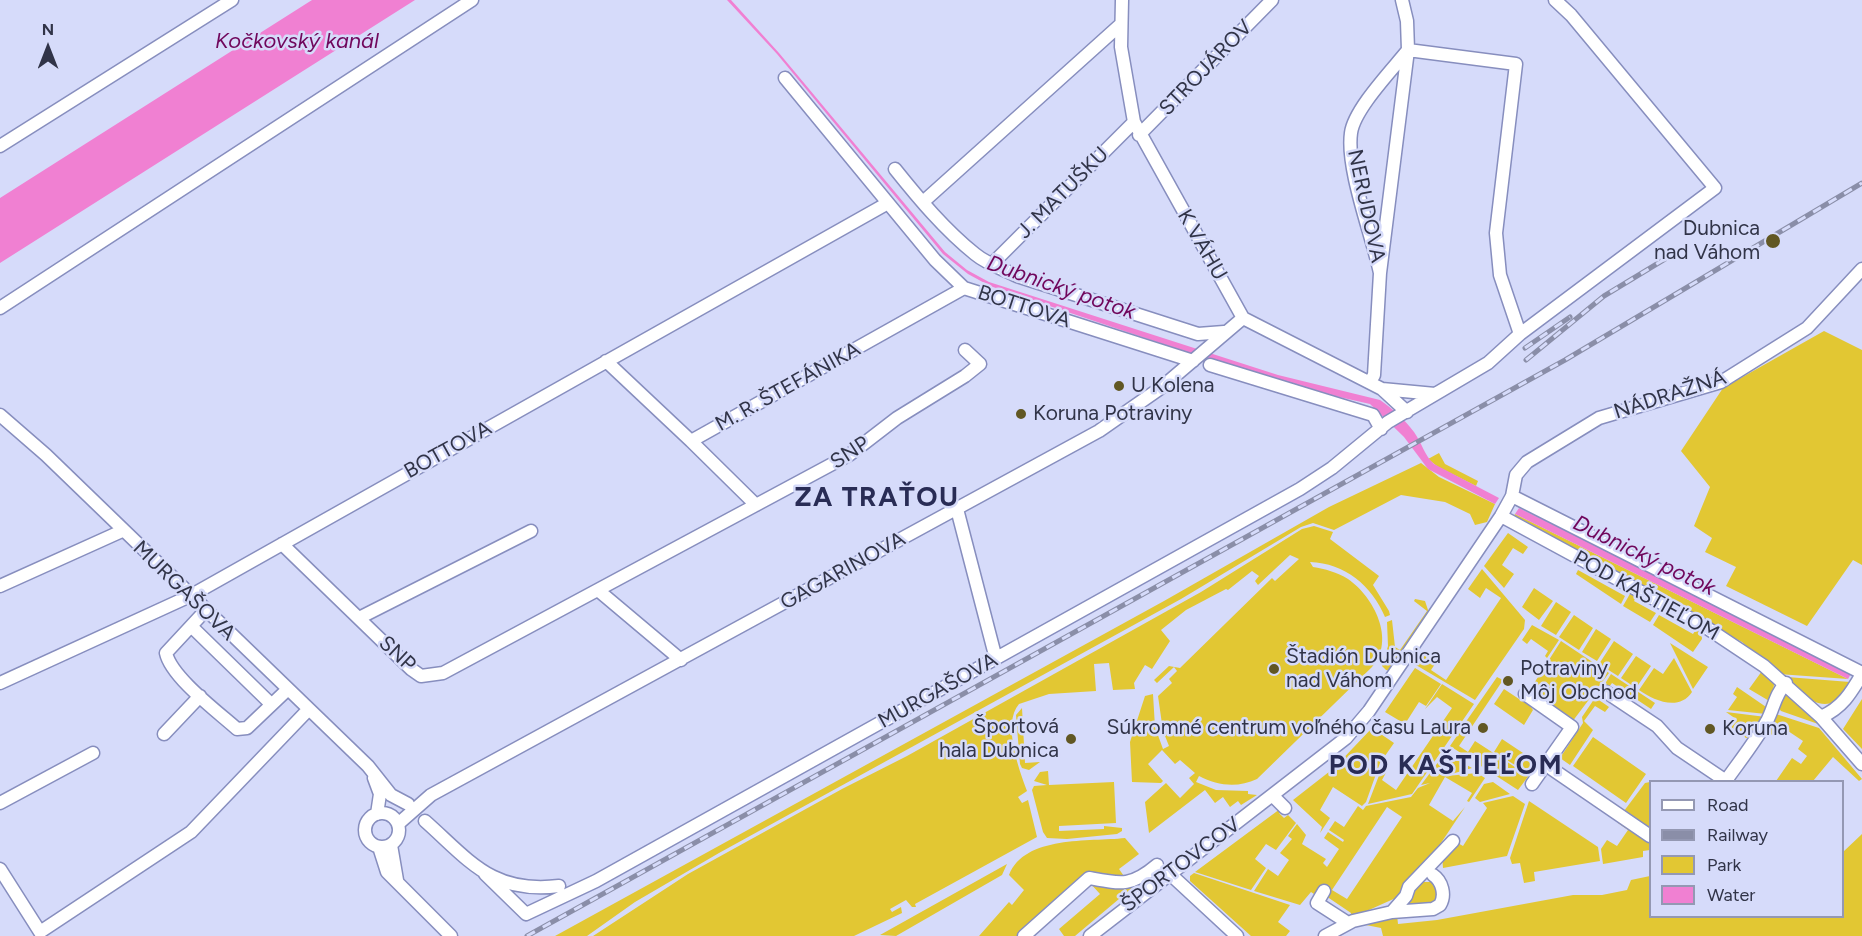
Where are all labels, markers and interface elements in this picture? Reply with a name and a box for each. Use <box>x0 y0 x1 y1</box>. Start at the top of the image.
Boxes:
street label: STROJÁROV <box>1154 15 1258 121</box>
north arrow <box>18 18 78 78</box>
text: N <box>42 20 54 39</box>
water label: Kočkovský kanál <box>215 29 379 55</box>
street label: J. MATUŠKU <box>1012 142 1114 244</box>
street label: NERUDOVA <box>1342 147 1390 265</box>
street label: K VÁHU <box>1172 205 1232 285</box>
place label: Dubnica nad Váhom <box>1654 216 1760 266</box>
marker: Dubnica nad Váhom <box>1764 232 1782 250</box>
water label: Dubnický potok <box>983 250 1139 326</box>
street label: BOTTOVA <box>974 280 1074 334</box>
street label: M. R. ŠTEFÁNIKA <box>711 337 865 437</box>
street label: NÁDRAŽNÁ <box>1611 365 1729 425</box>
place label: U Kolena <box>1131 373 1214 399</box>
marker: U Kolena <box>1112 379 1126 393</box>
place label: Koruna Potraviny <box>1033 401 1192 427</box>
marker: Koruna Potraviny <box>1014 407 1028 421</box>
street label: BOTTOVA <box>400 416 496 484</box>
street label: SNP <box>826 431 874 475</box>
district label: ZA TRAŤOU <box>795 482 959 514</box>
water label: Dubnický potok <box>1569 510 1719 602</box>
street label: GAGARINOVA <box>776 526 910 616</box>
street label: MURGAŠOVA <box>128 536 240 646</box>
street label: POD KAŠTIEĽOM <box>1569 546 1723 646</box>
street label: SNP <box>373 631 421 677</box>
place label: Štadión Dubnica nad Váhom <box>1286 644 1441 694</box>
street label: MURGAŠOVA <box>874 648 1002 734</box>
place label: Potraviny Môj Obchod <box>1520 656 1637 706</box>
marker: Štadión Dubnica nad Váhom <box>1267 662 1281 676</box>
marker: Potraviny Môj Obchod <box>1501 674 1515 688</box>
place label: Športová hala Dubnica <box>939 714 1059 764</box>
place label: Súkromné centrum voľného času Laura <box>1107 715 1471 741</box>
place label: Koruna <box>1722 716 1788 742</box>
marker: Súkromné centrum voľného času Laura <box>1476 721 1490 735</box>
marker: Koruna <box>1703 722 1717 736</box>
marker: Športová hala Dubnica <box>1064 732 1078 746</box>
district label: POD KAŠTIEĽOM <box>1329 750 1563 782</box>
legend <box>1649 780 1844 918</box>
text: Road <box>1707 794 1748 816</box>
street label: ŠPORTOVCOV <box>1117 812 1245 918</box>
text: Railway <box>1707 824 1768 846</box>
text: Park <box>1707 854 1741 876</box>
text: Water <box>1707 884 1755 906</box>

